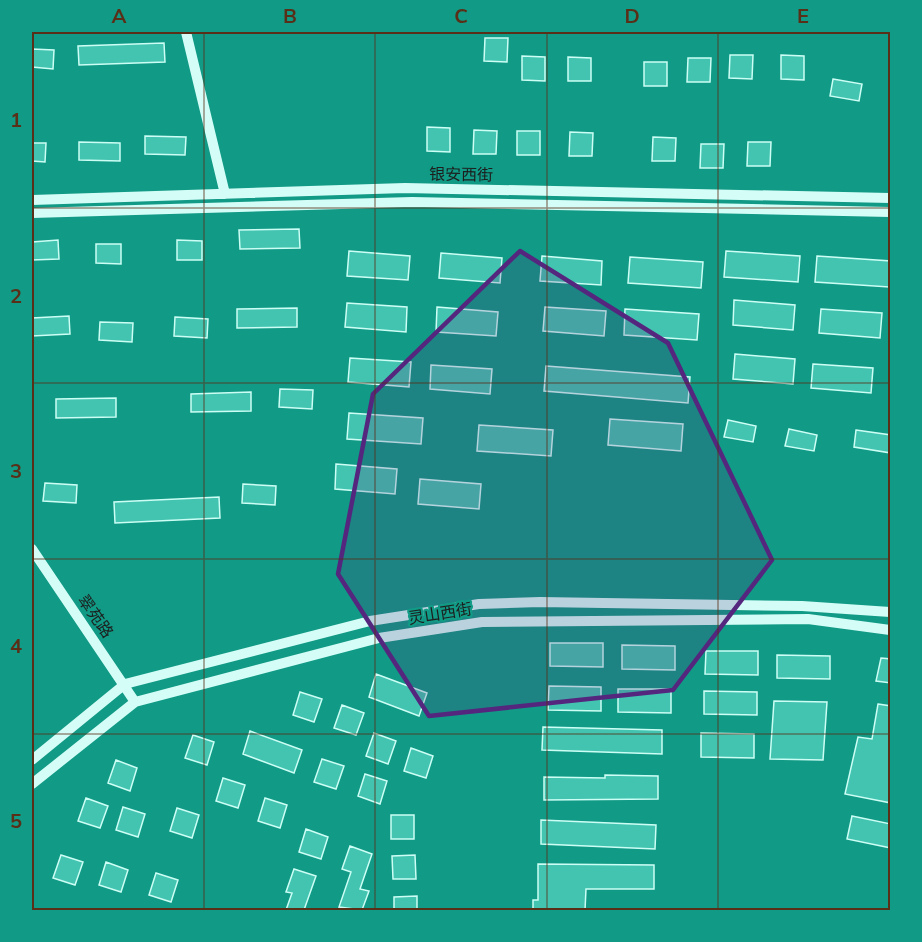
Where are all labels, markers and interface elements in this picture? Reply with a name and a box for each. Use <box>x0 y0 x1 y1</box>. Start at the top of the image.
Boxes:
text: A <box>112 3 127 28</box>
text: B <box>283 3 297 28</box>
text: C <box>454 3 468 28</box>
text: D <box>624 3 640 28</box>
text: E <box>797 3 809 28</box>
text: 1 <box>10 107 22 132</box>
street label: 银安西街 <box>429 163 493 185</box>
text: 2 <box>10 283 22 308</box>
text: 3 <box>10 458 22 483</box>
street label: 翠苑路 <box>74 591 118 641</box>
street label: 灵山西街 <box>407 598 473 628</box>
text: 4 <box>10 633 22 658</box>
text: 5 <box>10 808 22 833</box>

